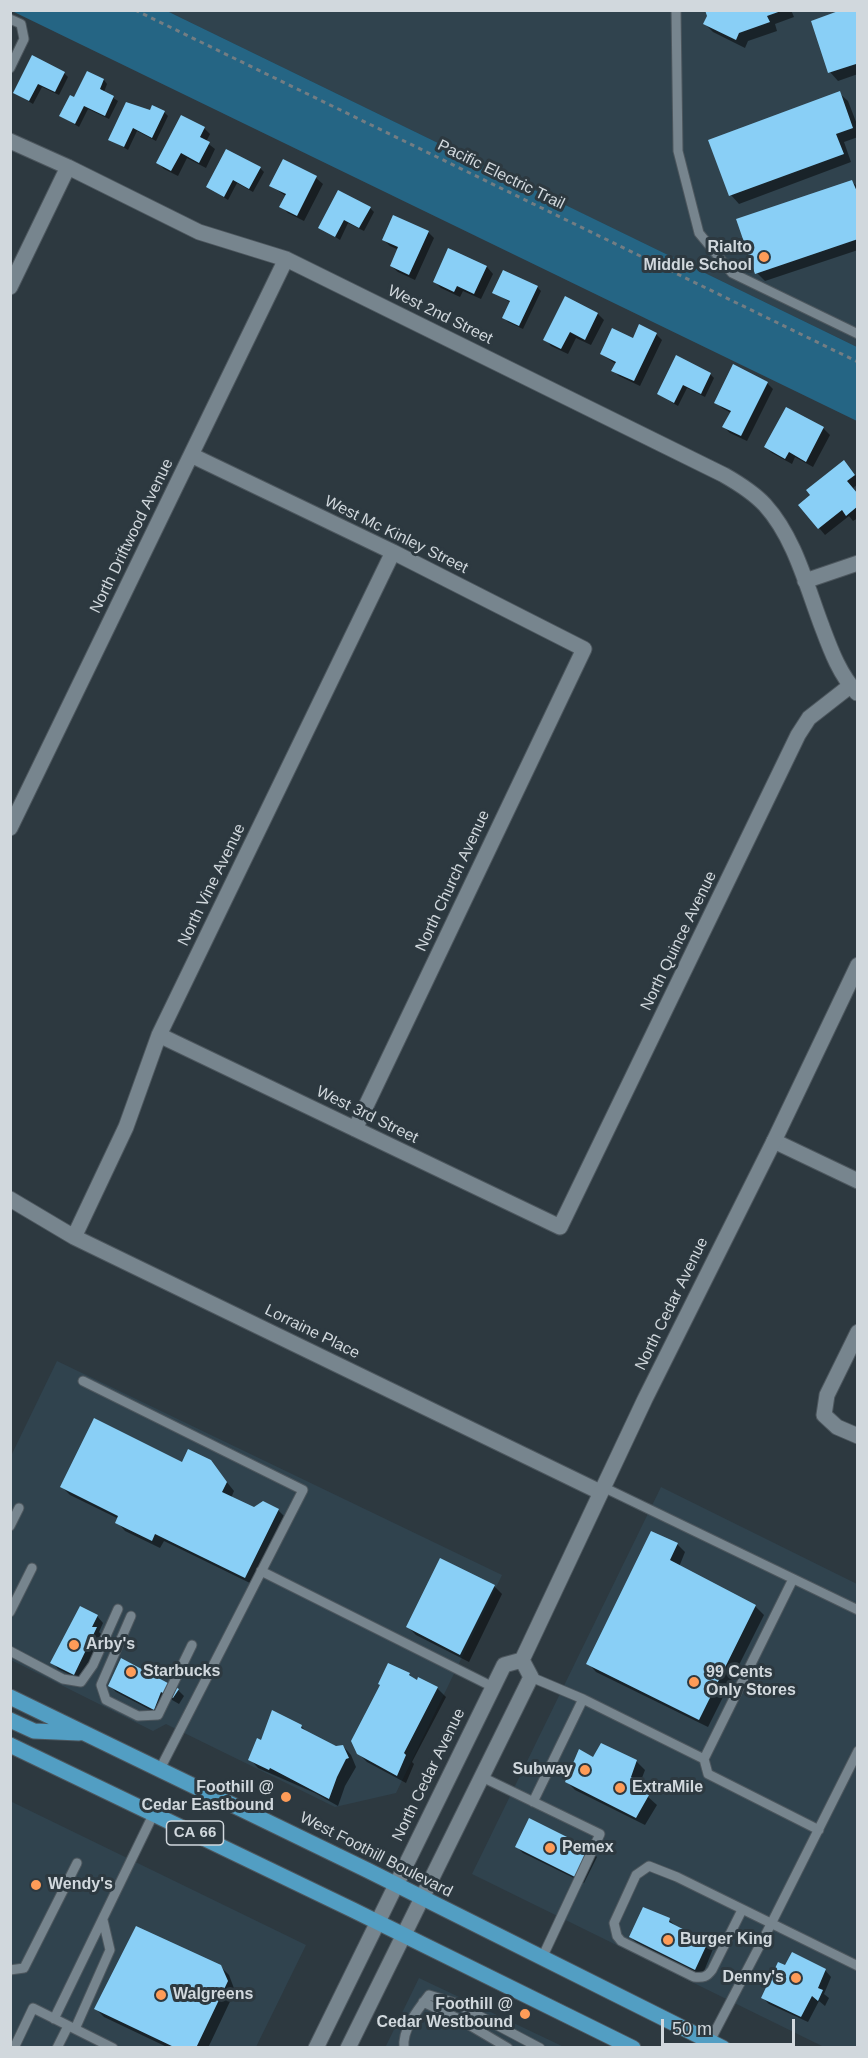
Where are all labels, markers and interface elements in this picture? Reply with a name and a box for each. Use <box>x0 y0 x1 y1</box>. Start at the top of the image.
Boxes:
street label: Pacific Electric Trail <box>434 136 568 214</box>
place label: Rialto Middle School <box>644 238 752 276</box>
marker: Rialto Middle School <box>757 250 771 264</box>
street label: West 2nd Street <box>384 281 496 349</box>
street label: North Driftwood Avenue <box>86 456 178 616</box>
street label: West Mc Kinley Street <box>321 492 471 578</box>
street label: North Church Avenue <box>412 807 494 955</box>
street label: North Vine Avenue <box>174 821 250 949</box>
street label: North Quince Avenue <box>637 868 721 1014</box>
street label: West 3rd Street <box>313 1082 421 1148</box>
street label: North Cedar Avenue <box>631 1234 713 1374</box>
street label: Lorraine Place <box>261 1301 363 1363</box>
place label: Arby's <box>86 1635 135 1655</box>
marker: Arby's <box>67 1638 81 1652</box>
place label: Starbucks <box>143 1662 220 1682</box>
place label: 99 Cents Only Stores <box>706 1663 796 1701</box>
marker: Starbucks <box>124 1665 138 1679</box>
marker: 99 Cents Only Stores <box>687 1675 701 1689</box>
street label: North Cedar Avenue <box>388 1705 470 1845</box>
place label: Subway <box>513 1760 573 1780</box>
marker: Subway <box>578 1763 592 1777</box>
place label: Foothill @ Cedar Eastbound <box>142 1778 274 1816</box>
place label: ExtraMile <box>632 1778 703 1798</box>
marker: ExtraMile <box>613 1781 627 1795</box>
marker: Foothill @ Cedar Eastbound <box>279 1790 293 1804</box>
street label: West Foothill Boulevard <box>296 1808 456 1902</box>
road number: CA 66 <box>166 1821 224 1845</box>
place label: Pemex <box>562 1838 614 1858</box>
marker: Pemex <box>543 1841 557 1855</box>
place label: Wendy's <box>48 1875 113 1895</box>
marker: Wendy's <box>29 1878 43 1892</box>
place label: Burger King <box>680 1930 772 1950</box>
marker: Burger King <box>661 1933 675 1947</box>
place label: Denny's <box>722 1968 784 1988</box>
marker: Denny's <box>789 1971 803 1985</box>
place label: Walgreens <box>173 1985 253 2005</box>
marker: Walgreens <box>154 1988 168 2002</box>
place label: Foothill @ Cedar Westbound <box>376 1995 513 2033</box>
marker: Foothill @ Cedar Westbound <box>518 2007 532 2021</box>
scale bar <box>664 2007 798 2045</box>
text: 50 m <box>672 2019 712 2039</box>

